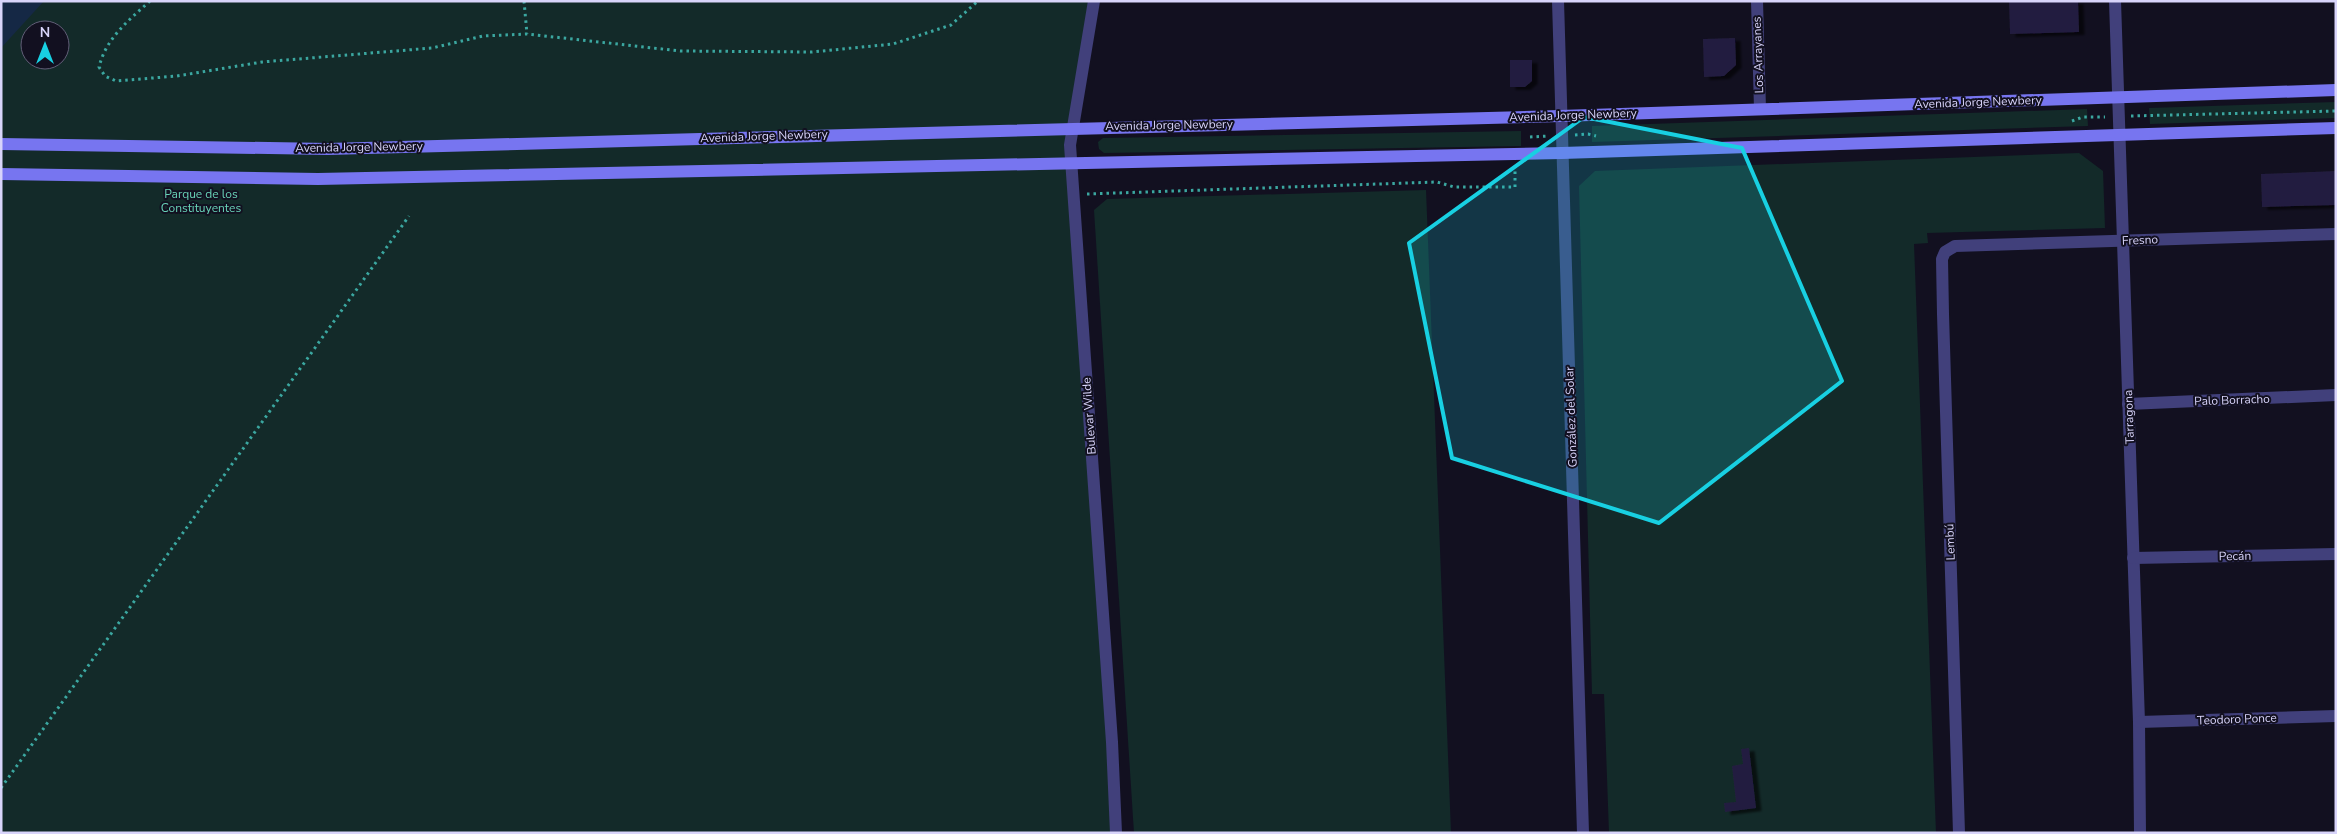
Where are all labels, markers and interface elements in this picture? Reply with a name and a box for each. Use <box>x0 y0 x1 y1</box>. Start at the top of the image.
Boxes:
street label: Los Arrayanes <box>1749 16 1767 94</box>
north arrow <box>20 20 70 70</box>
text: N <box>40 23 50 42</box>
street label: Avenida Jorge Newbery <box>1914 92 2043 112</box>
street label: Avenida Jorge Newbery <box>1509 105 1638 125</box>
street label: Avenida Jorge Newbery <box>1105 116 1234 134</box>
street label: Avenida Jorge Newbery <box>700 126 829 146</box>
street label: Avenida Jorge Newbery <box>295 138 424 156</box>
park label: Parque de los Constituyentes <box>161 186 241 216</box>
street label: Fresno <box>2122 231 2159 249</box>
street label: González del Solar <box>1561 366 1581 468</box>
street label: Bulevar Wilde <box>1078 377 1100 455</box>
street label: Tarragona <box>2120 390 2138 444</box>
street label: Palo Borracho <box>2194 391 2270 409</box>
street label: Lembú <box>1941 523 1959 561</box>
street label: Pecán <box>2219 548 2251 564</box>
street label: Teodoro Ponce <box>2197 710 2277 728</box>

